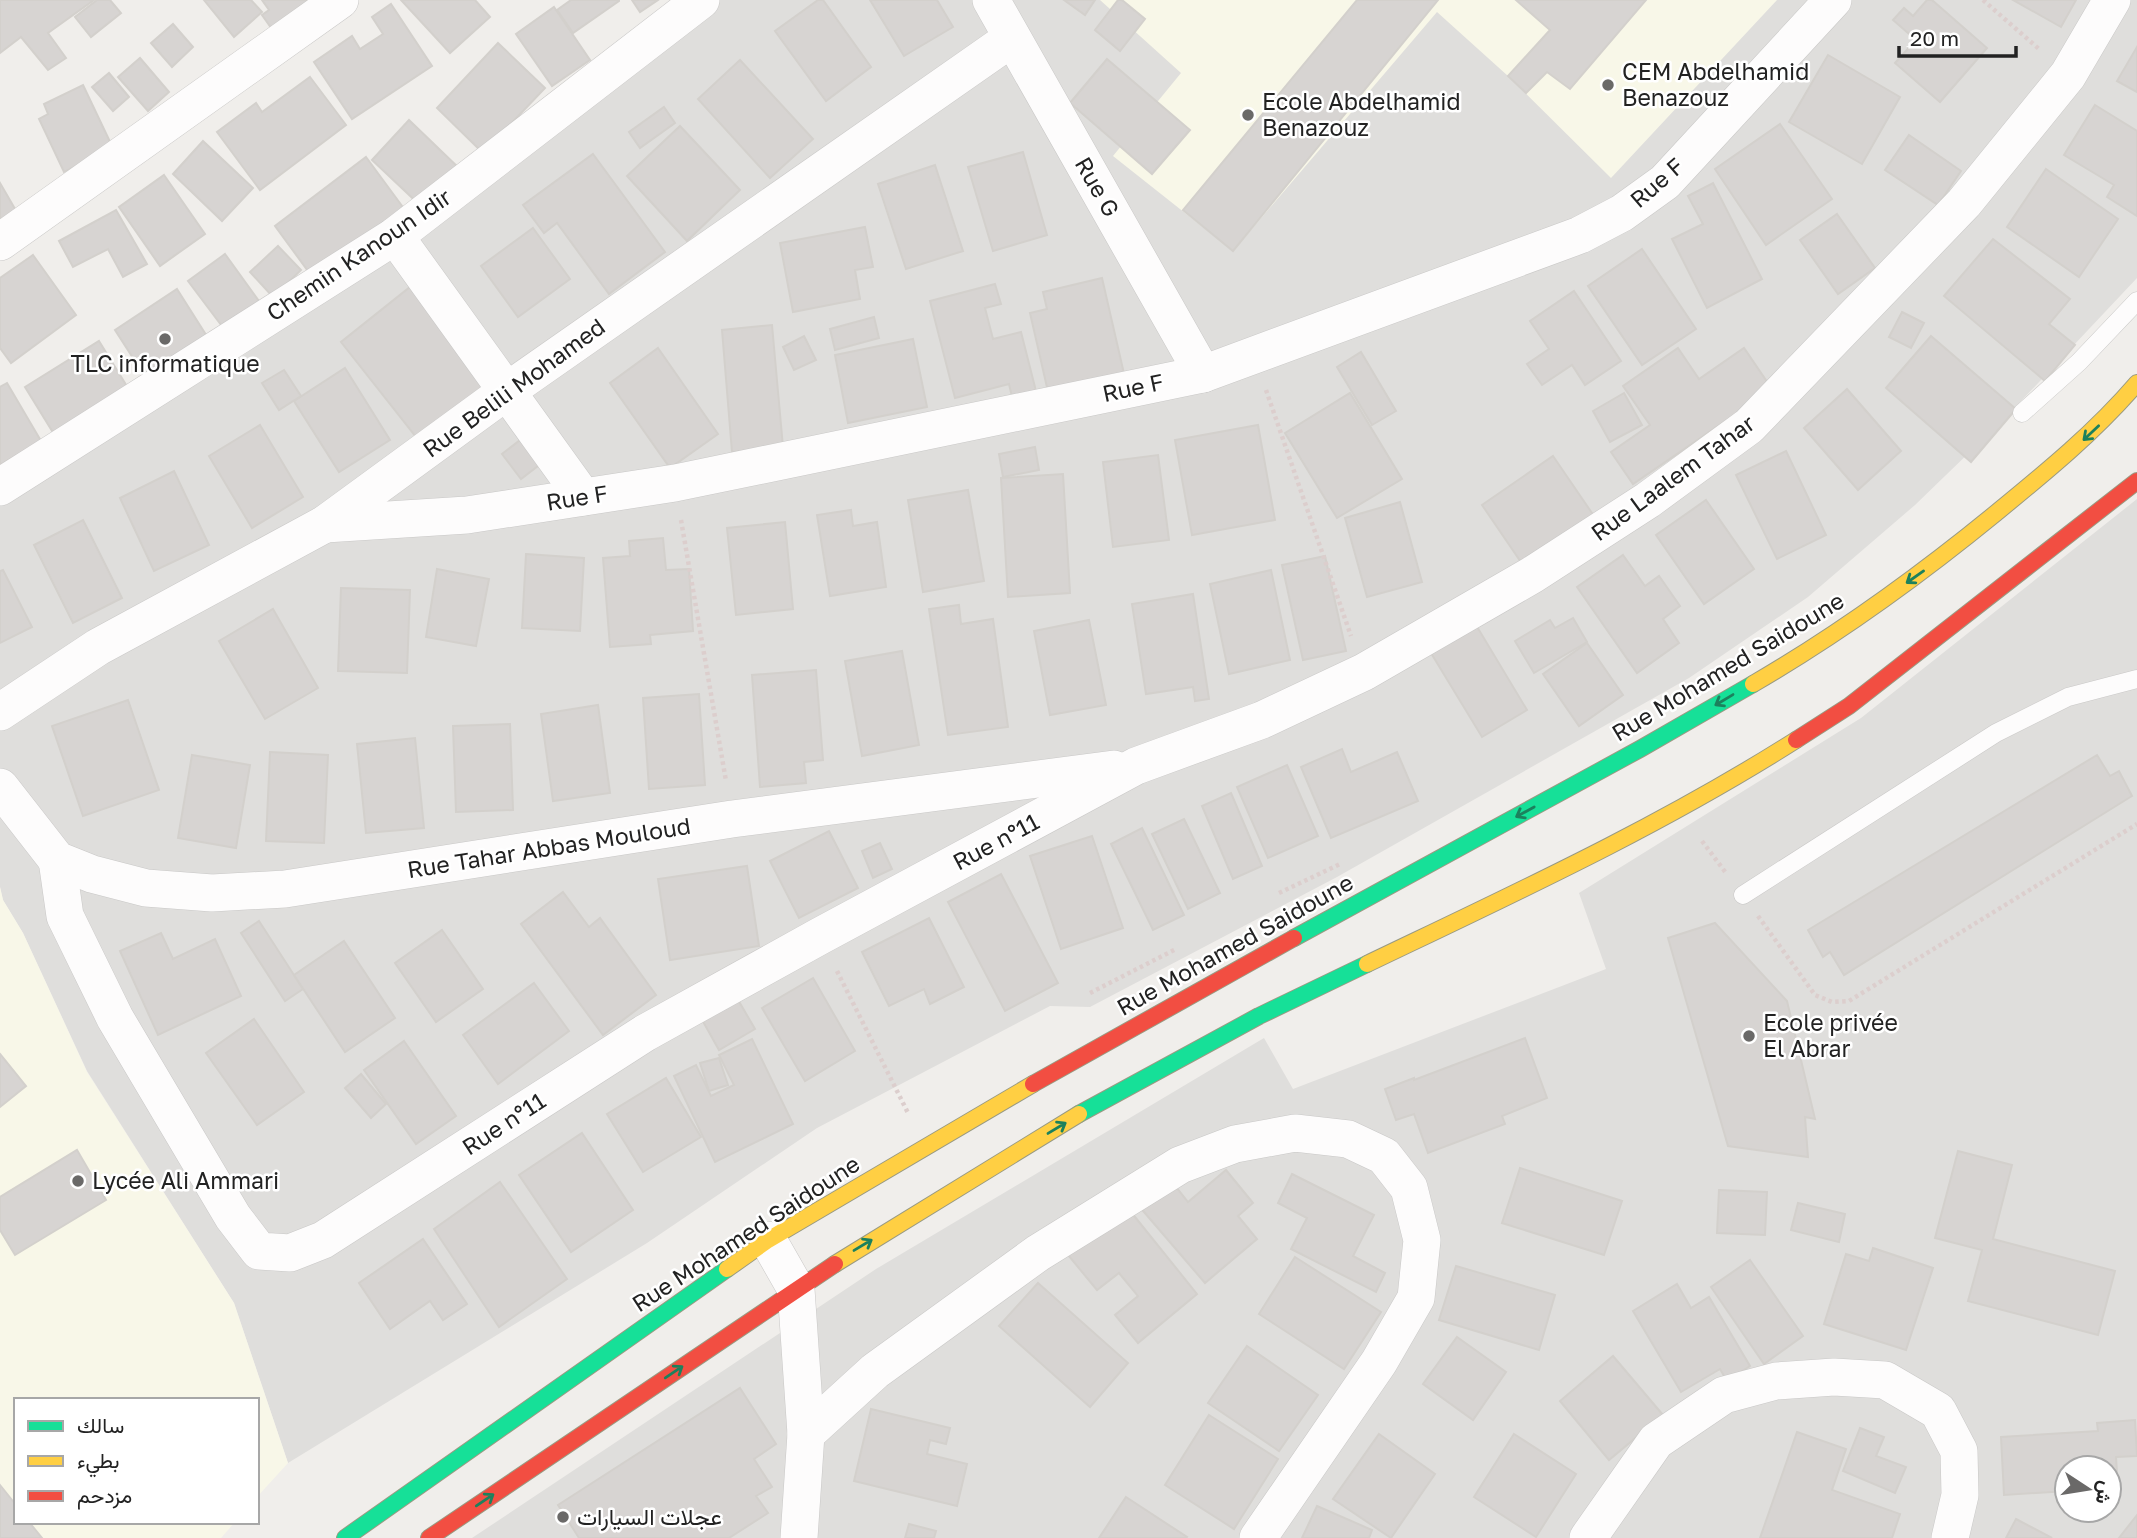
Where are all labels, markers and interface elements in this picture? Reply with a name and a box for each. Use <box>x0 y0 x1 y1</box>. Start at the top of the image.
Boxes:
scale bar <box>1899 14 2016 58</box>
text: 20 m <box>1910 25 1959 51</box>
place label: CEM Abdelhamid Benazouz <box>1622 57 1809 111</box>
marker: CEM Abdelhamid Benazouz <box>1600 77 1616 93</box>
place label: Ecole Abdelhamid Benazouz <box>1262 87 1461 141</box>
marker: Ecole Abdelhamid Benazouz <box>1240 107 1256 123</box>
street label: Rue F <box>1624 151 1689 213</box>
street label: Rue G <box>1070 152 1126 221</box>
street label: Chemin Kanoun Idir <box>261 182 456 326</box>
street label: Rue Belili Mohamed <box>417 312 610 463</box>
marker: TLC informatique <box>157 331 173 347</box>
place label: TLC informatique <box>71 349 259 377</box>
street label: Rue F <box>1100 367 1166 407</box>
street label: Rue Laalem Tahar <box>1585 408 1760 546</box>
one-way arrow <box>2083 425 2100 442</box>
street label: Rue F <box>544 478 610 516</box>
one-way arrow <box>1906 570 1925 584</box>
street label: Rue Mohamed Saidoune <box>1606 586 1849 747</box>
one-way arrow <box>1714 693 1734 707</box>
one-way arrow <box>1515 805 1536 819</box>
street label: Rue n°11 <box>948 807 1043 875</box>
street label: Rue Tahar Abbas Mouloud <box>405 811 692 883</box>
street label: Rue Mohamed Saidoune <box>1112 867 1358 1021</box>
place label: Ecole privée El Abrar <box>1763 1008 1898 1062</box>
marker: Ecole privée El Abrar <box>1741 1028 1757 1044</box>
street label: Rue n°11 <box>457 1086 550 1160</box>
one-way arrow <box>1047 1120 1067 1134</box>
street label: Rue Mohamed Saidoune <box>626 1149 865 1317</box>
place label: Lycée Ali Ammari <box>92 1166 279 1194</box>
marker: Lycée Ali Ammari <box>70 1173 86 1189</box>
one-way arrow <box>852 1238 872 1252</box>
one-way arrow <box>663 1365 683 1379</box>
legend <box>14 1398 259 1524</box>
text: سالك <box>77 1412 124 1438</box>
text: بطيء <box>77 1447 120 1478</box>
north arrow <box>2053 1454 2123 1524</box>
text: ش <box>2090 1479 2119 1506</box>
text: مزدحم <box>77 1482 132 1510</box>
one-way arrow <box>475 1493 494 1507</box>
place label: عجلات السيارات <box>577 1502 722 1532</box>
marker: عجلات السيارات <box>555 1509 571 1525</box>

